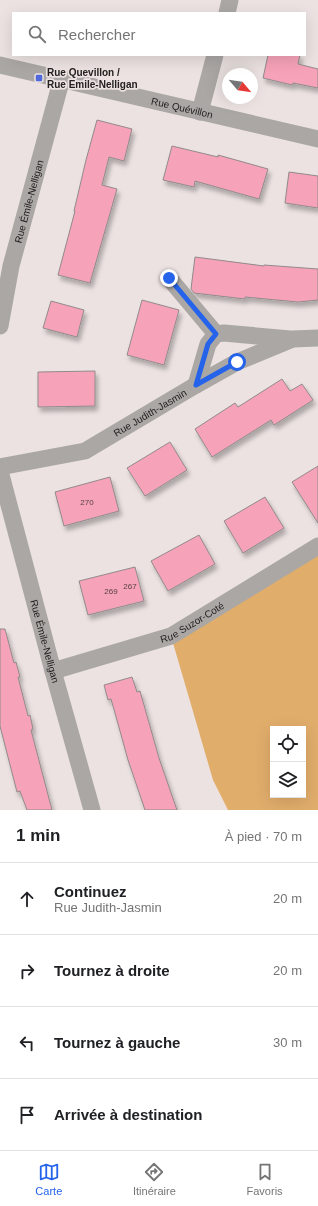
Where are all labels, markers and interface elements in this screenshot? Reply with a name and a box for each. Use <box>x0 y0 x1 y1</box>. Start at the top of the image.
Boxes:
search box <box>12 12 306 56</box>
icon: search <box>26 23 48 45</box>
text: Rechercher <box>58 26 136 43</box>
place label: Rue Quevillon / Rue Emile-Nelligan <box>47 67 138 90</box>
north arrow <box>222 68 258 104</box>
marker: Rue Quevillon / Rue Emile-Nelligan <box>34 73 44 83</box>
street label: Rue Quévillon <box>150 95 214 120</box>
street label: Rue Émile-Nelligan <box>12 159 46 244</box>
route end <box>160 269 178 287</box>
route start <box>228 353 246 371</box>
street label: Rue Judith-Jasmin <box>112 387 189 439</box>
house number: 270 <box>80 498 94 507</box>
house number: 267 <box>123 582 137 591</box>
house number: 269 <box>104 587 118 596</box>
street label: Rue Émile-Nelligan <box>28 598 61 684</box>
street label: Rue Suzor-Coté <box>159 600 226 645</box>
map controls <box>270 726 306 798</box>
button: locate <box>270 726 306 762</box>
button: layers <box>270 762 306 798</box>
text: 1 min <box>16 826 60 845</box>
text: À pied · 70 m <box>225 829 302 844</box>
text: Continuez <box>54 883 127 900</box>
icon: ahead <box>16 888 38 910</box>
text: 20 m <box>273 891 302 906</box>
text: Rue Judith-Jasmin <box>54 900 162 915</box>
icon: right <box>16 960 38 982</box>
text: Tournez à droite <box>54 962 170 979</box>
text: 20 m <box>273 963 302 978</box>
icon: left <box>16 1032 38 1054</box>
text: Tournez à gauche <box>54 1034 180 1051</box>
text: 30 m <box>273 1035 302 1050</box>
icon: arrive <box>16 1104 38 1126</box>
text: Arrivée à destination <box>54 1106 202 1123</box>
tab: Carte <box>35 1161 62 1197</box>
tab: Itinéraire <box>133 1161 176 1197</box>
tab: Favoris <box>247 1161 283 1197</box>

